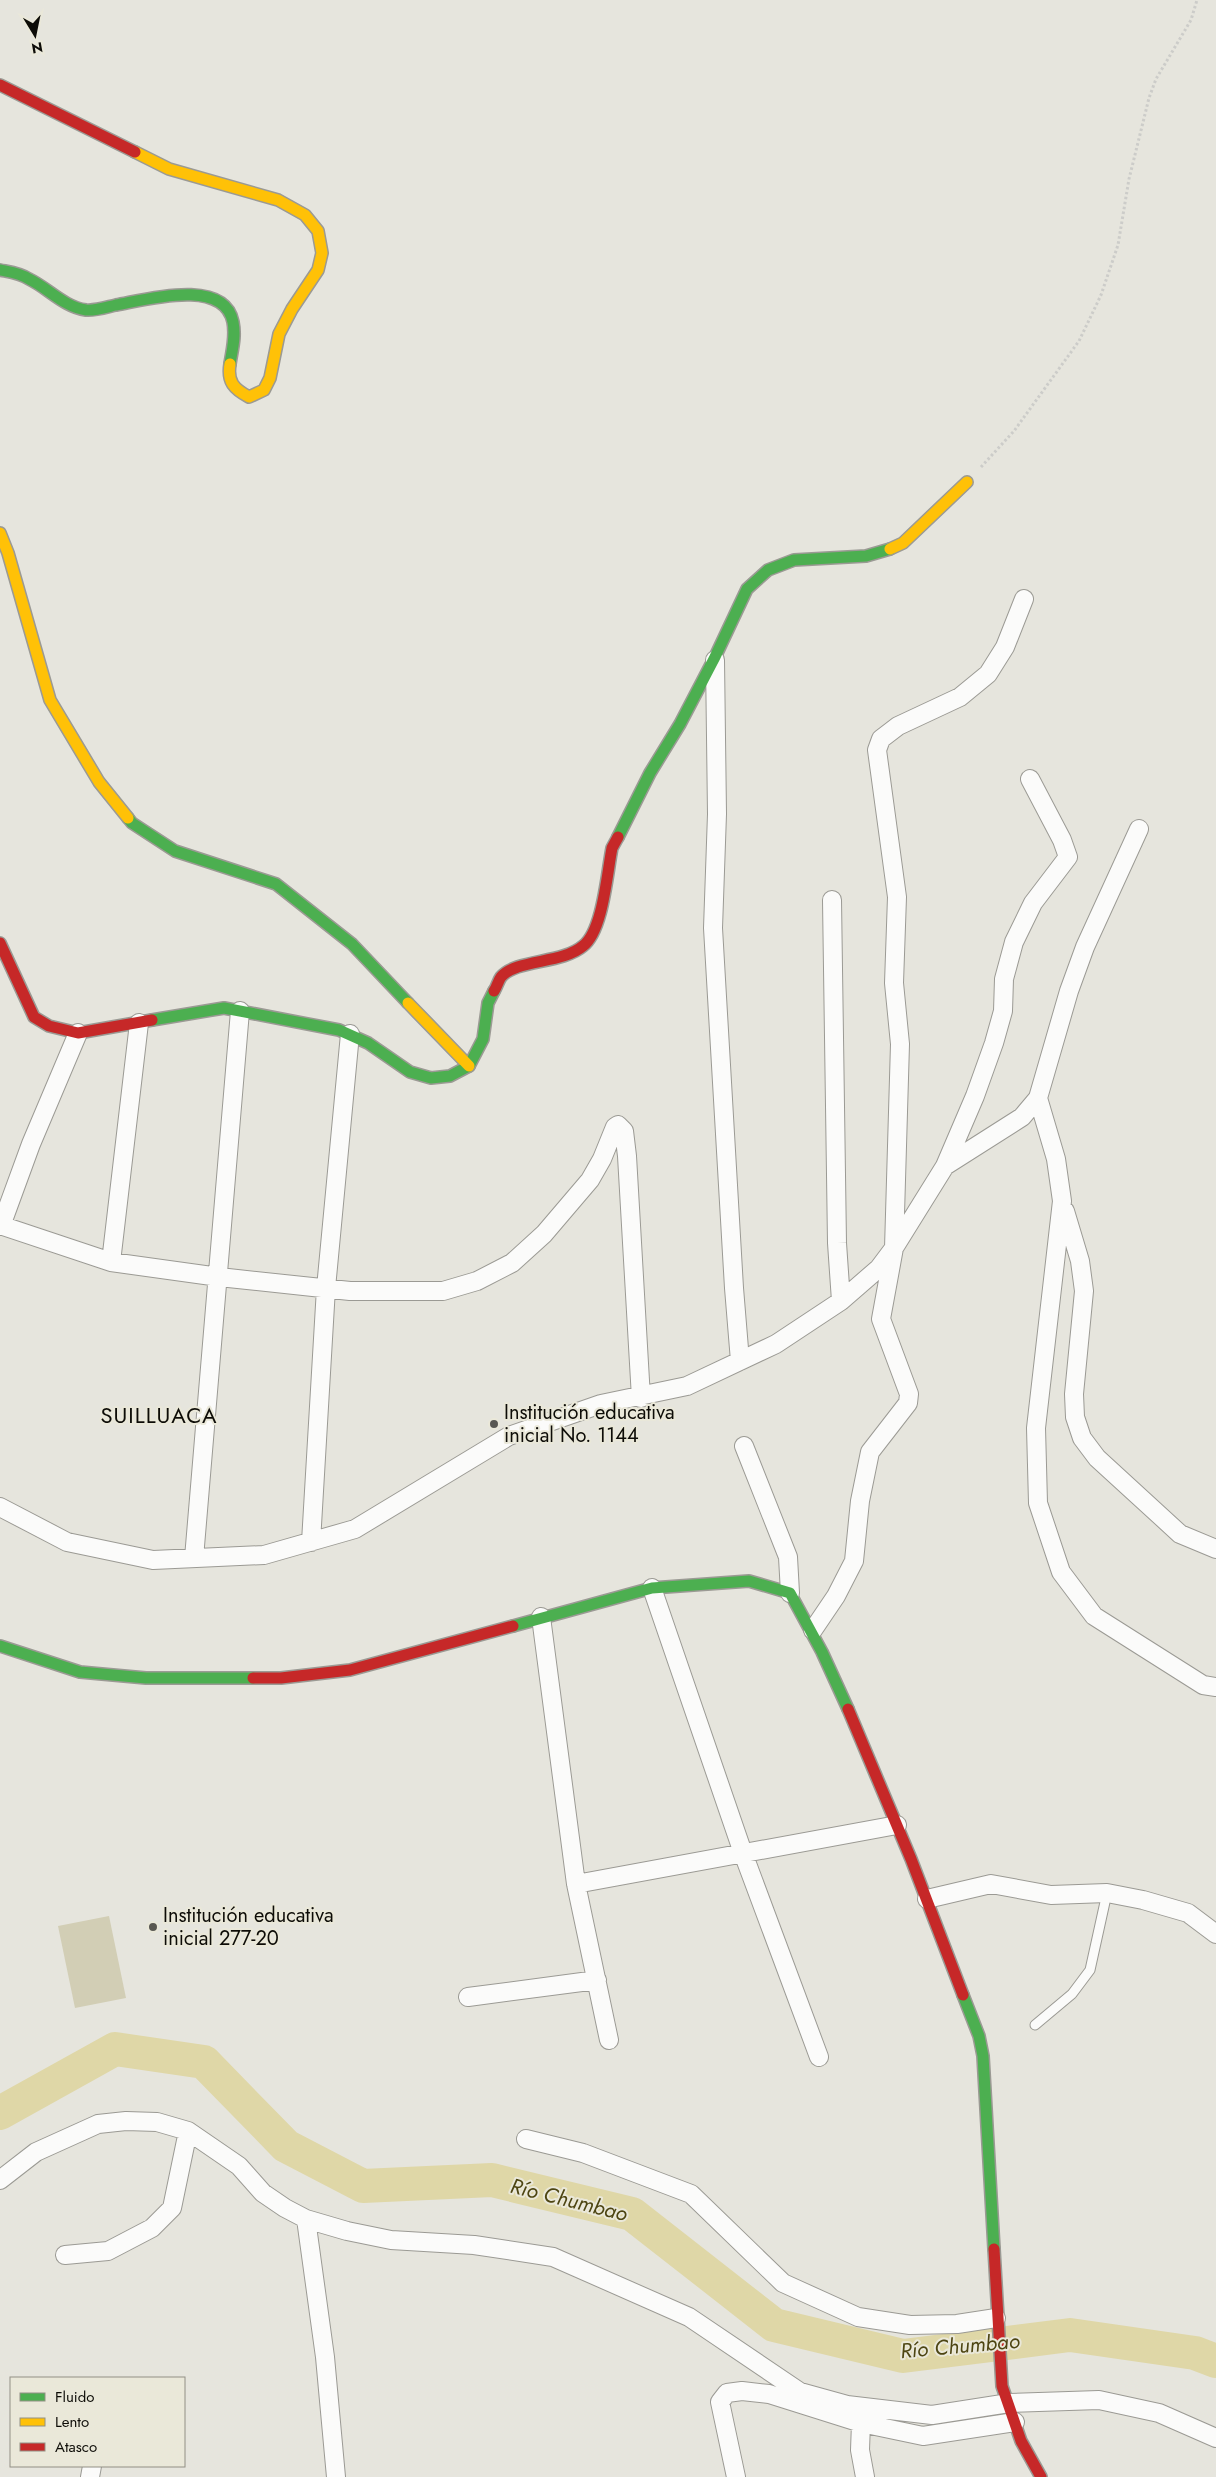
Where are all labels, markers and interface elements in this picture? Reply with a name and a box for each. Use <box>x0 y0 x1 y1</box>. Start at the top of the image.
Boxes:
north arrow <box>10 10 60 60</box>
text: N <box>30 37 44 59</box>
place label: Institución educativa inicial No. 1144 <box>504 1398 675 1450</box>
district label: SUILLUACA <box>101 1399 217 1431</box>
marker: Institución educativa inicial No. 1144 <box>488 1418 500 1430</box>
place label: Institución educativa inicial 277-20 <box>163 1901 334 1953</box>
marker: Institución educativa inicial 277-20 <box>147 1921 159 1933</box>
water label: Río Chumbao <box>507 2171 631 2229</box>
water label: Río Chumbao <box>899 2326 1021 2366</box>
legend <box>10 2377 185 2467</box>
text: Fluido <box>55 2386 94 2408</box>
text: Lento <box>55 2411 89 2433</box>
text: Atasco <box>55 2436 97 2458</box>

